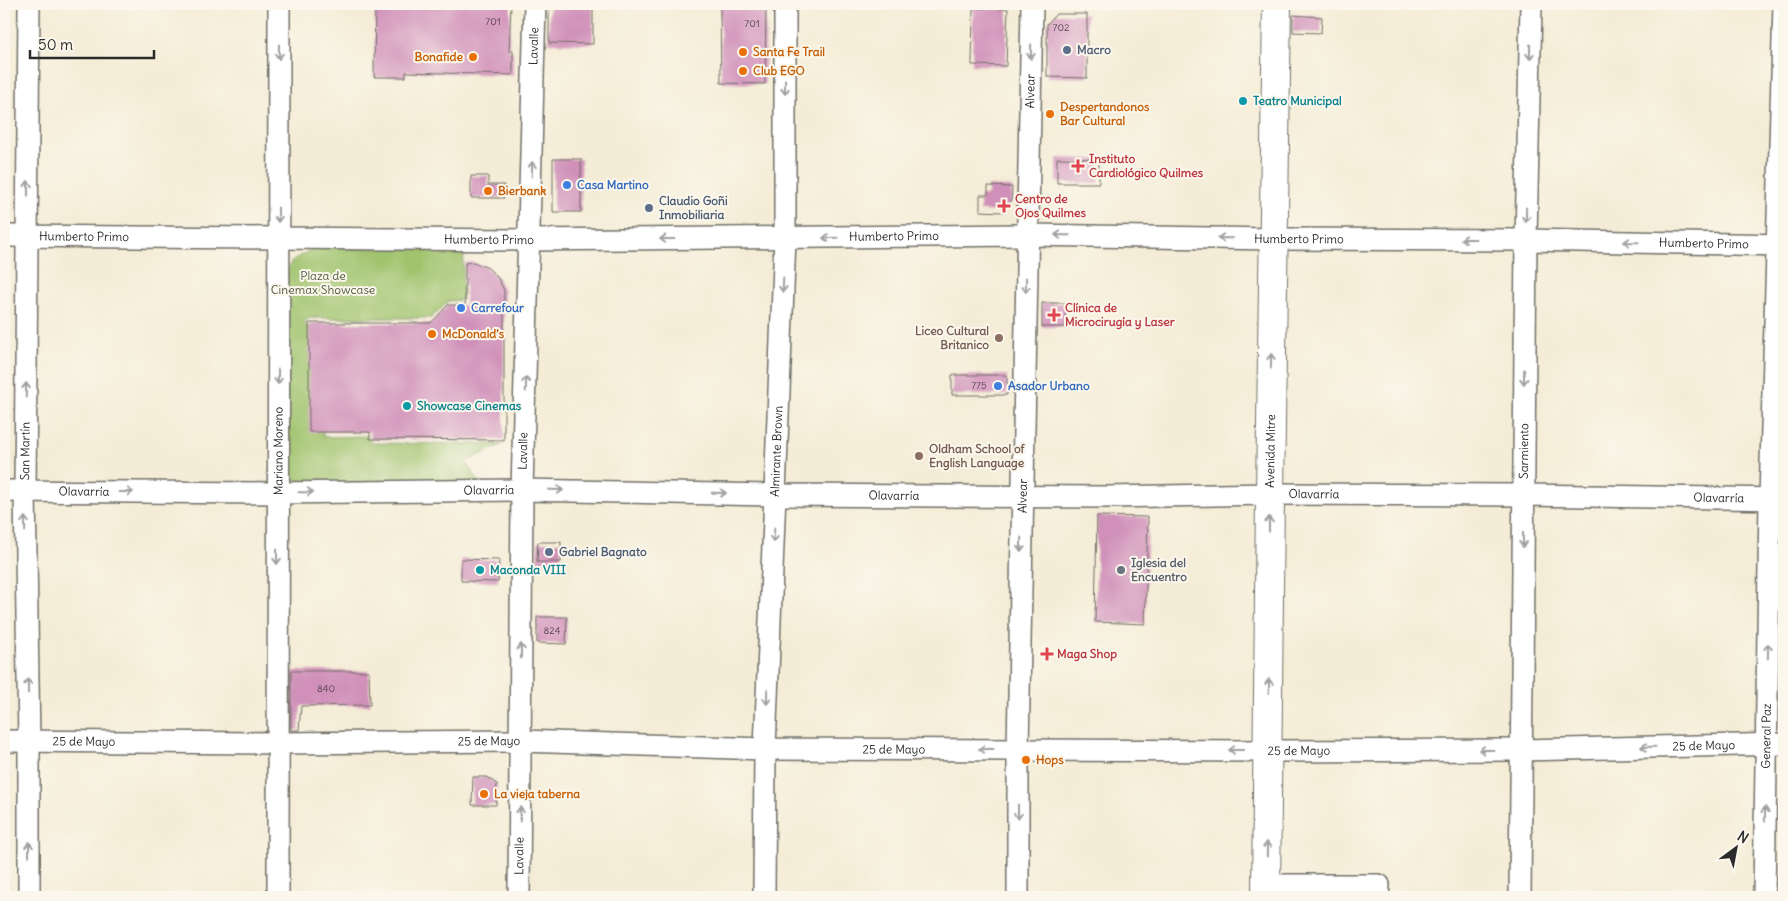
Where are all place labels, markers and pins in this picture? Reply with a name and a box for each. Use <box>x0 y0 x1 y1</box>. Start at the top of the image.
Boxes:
place label: Macro <box>1077 42 1111 57</box>
place label: Santa Fe Trail <box>753 44 825 59</box>
marker: Macro <box>1061 44 1073 56</box>
marker: Santa Fe Trail <box>737 46 749 58</box>
place label: Bonafide <box>415 49 464 64</box>
marker: Bonafide <box>467 51 479 63</box>
place label: Club EGO <box>753 63 805 78</box>
marker: Club EGO <box>737 65 749 77</box>
place label: Teatro Municipal <box>1253 93 1342 109</box>
marker: Teatro Municipal <box>1237 95 1249 107</box>
place label: Despertandonos Bar Cultural <box>1060 99 1150 128</box>
marker: Despertandonos Bar Cultural <box>1044 108 1056 120</box>
place label: Instituto Cardiológico Quilmes <box>1089 151 1204 181</box>
marker: Instituto Cardiológico Quilmes <box>1071 159 1085 173</box>
place label: Casa Martino <box>577 177 649 192</box>
marker: Casa Martino <box>561 179 573 191</box>
place label: Bierbank <box>498 183 546 198</box>
marker: Bierbank <box>482 185 494 197</box>
place label: Centro de Ojos Quilmes <box>1015 191 1086 220</box>
place label: Claudio Goñi Inmobiliaria <box>659 193 728 222</box>
marker: Centro de Ojos Quilmes <box>997 199 1011 213</box>
marker: Claudio Goñi Inmobiliaria <box>643 202 655 214</box>
place label: Carrefour <box>471 300 524 315</box>
place label: Clínica de Microcirugía y Laser <box>1065 300 1175 330</box>
marker: Carrefour <box>455 302 467 314</box>
marker: Clínica de Microcirugía y Laser <box>1047 308 1061 322</box>
place label: Liceo Cultural Britanico <box>915 323 989 352</box>
place label: McDonald's <box>442 326 505 341</box>
marker: McDonald's <box>426 328 438 340</box>
marker: Liceo Cultural Britanico <box>993 332 1005 344</box>
place label: Asador Urbano <box>1008 378 1090 393</box>
marker: Asador Urbano <box>992 380 1004 392</box>
place label: Showcase Cinemas <box>417 398 522 413</box>
marker: Showcase Cinemas <box>401 400 413 412</box>
place label: Oldham School of English Language <box>929 441 1026 471</box>
marker: Oldham School of English Language <box>913 450 925 462</box>
place label: Gabriel Bagnato <box>559 544 647 560</box>
marker: Gabriel Bagnato <box>543 546 555 558</box>
place label: Iglesia del Encuentro <box>1131 555 1187 584</box>
place label: Maconda VIII <box>490 562 567 577</box>
marker: Maconda VIII <box>474 564 486 576</box>
marker: Iglesia del Encuentro <box>1115 564 1127 576</box>
place label: Maga Shop <box>1057 646 1117 662</box>
marker: Maga Shop <box>1041 648 1053 660</box>
place label: Hops <box>1036 752 1064 768</box>
marker: Hops <box>1020 754 1032 766</box>
place label: La vieja taberna <box>494 786 580 801</box>
marker: La vieja taberna <box>478 788 490 800</box>

